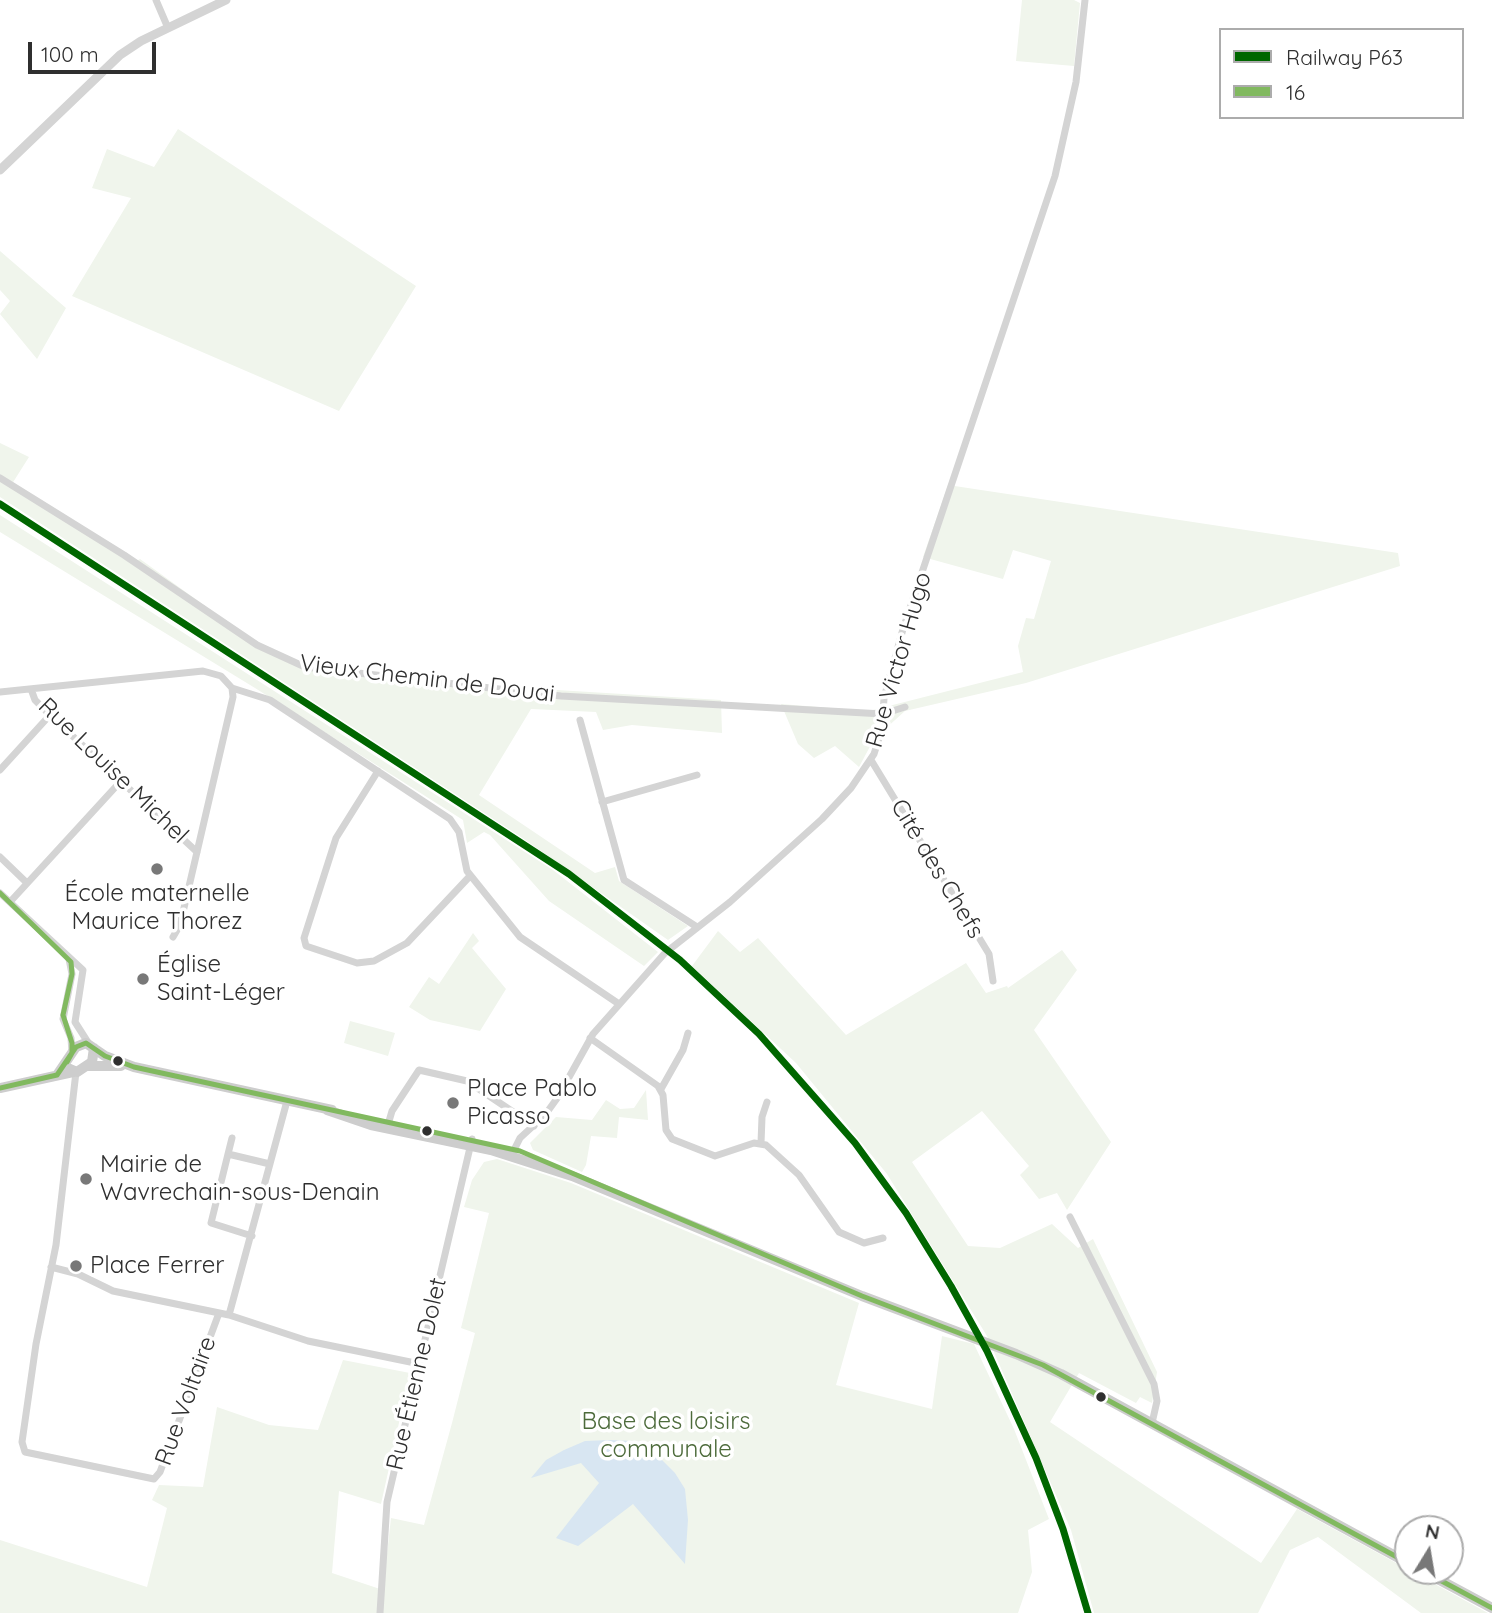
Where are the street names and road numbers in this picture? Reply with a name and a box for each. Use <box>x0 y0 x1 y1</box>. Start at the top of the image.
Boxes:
street label: Rue Victor Hugo <box>860 569 938 751</box>
street label: Vieux Chemin de Douai <box>298 649 556 709</box>
street label: Rue Louise Michel <box>32 692 194 850</box>
street label: Cité des Chefs <box>884 794 990 944</box>
street label: Rue Étienne Dolet <box>381 1275 453 1473</box>
street label: Rue Voltaire <box>149 1333 223 1469</box>

